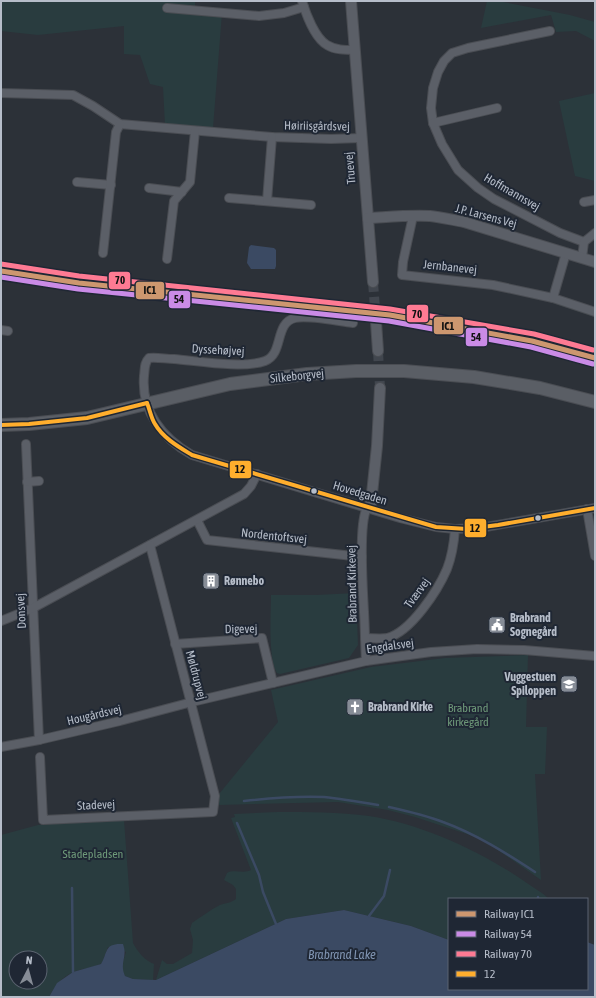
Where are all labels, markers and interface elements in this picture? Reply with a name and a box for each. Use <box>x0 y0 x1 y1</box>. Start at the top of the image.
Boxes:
street label: Høiriisgårdsvej <box>284 118 350 134</box>
street label: Truevej <box>342 151 358 185</box>
street label: Hoffmannsvej <box>482 170 542 214</box>
street label: J.P. Larsens Vej <box>454 201 518 231</box>
street label: Jernbanevej <box>422 257 478 277</box>
line badge: 70 <box>108 271 131 290</box>
text: 70 <box>115 274 125 286</box>
line badge: IC1 <box>135 281 165 300</box>
text: IC1 <box>144 284 156 296</box>
line badge: 54 <box>168 290 191 309</box>
text: 54 <box>174 293 184 305</box>
line badge: 70 <box>406 304 429 323</box>
text: 70 <box>412 308 422 320</box>
line badge: IC1 <box>433 316 464 335</box>
text: IC1 <box>442 320 454 332</box>
line badge: 54 <box>465 327 488 347</box>
text: 54 <box>471 331 481 343</box>
street label: Dyssehøjvej <box>191 342 245 358</box>
street label: Silkeborgvej <box>269 366 325 386</box>
line badge: 12 <box>229 460 252 479</box>
text: 12 <box>235 463 245 475</box>
street label: Hovedgaden <box>331 478 389 508</box>
unlabelled marker <box>309 486 319 496</box>
unlabelled marker <box>533 513 543 523</box>
line badge: 12 <box>464 518 487 538</box>
text: 12 <box>470 522 480 534</box>
street label: Nordentoftsvej <box>240 526 308 546</box>
street label: Brabrand Kirkevej <box>344 545 360 623</box>
building icon: Rønnebo <box>201 571 221 591</box>
place label: Rønnebo <box>224 574 264 588</box>
street label: Tværvej <box>401 575 433 611</box>
street label: Donsvej <box>13 593 29 629</box>
place label: Brabrand Sognegård <box>510 611 557 639</box>
public building icon: Brabrand Sognegård <box>487 615 507 635</box>
street label: Digevej <box>224 622 258 636</box>
street label: Engdalsvej <box>365 636 415 656</box>
street label: Møldrupvej <box>183 649 209 701</box>
place label: Vuggestuen Spiloppen <box>503 670 556 698</box>
school or university icon: Vuggestuen Spiloppen <box>559 674 579 694</box>
church icon: Brabrand Kirke <box>345 697 365 717</box>
place label: Brabrand Kirke <box>368 700 434 714</box>
park label: Brabrand kirkegård <box>447 701 489 729</box>
street label: Hougårdsvej <box>65 702 123 728</box>
street label: Stadevej <box>77 797 115 813</box>
park label: Stadepladsen <box>63 847 123 861</box>
legend <box>448 898 588 990</box>
text: Railway IC1 <box>484 907 535 921</box>
text: Railway 54 <box>484 927 532 941</box>
water label: Brabrand Lake <box>308 947 376 962</box>
text: Railway 70 <box>484 947 532 961</box>
north arrow <box>8 950 48 990</box>
text: N <box>25 954 33 966</box>
text: 12 <box>484 967 495 981</box>

